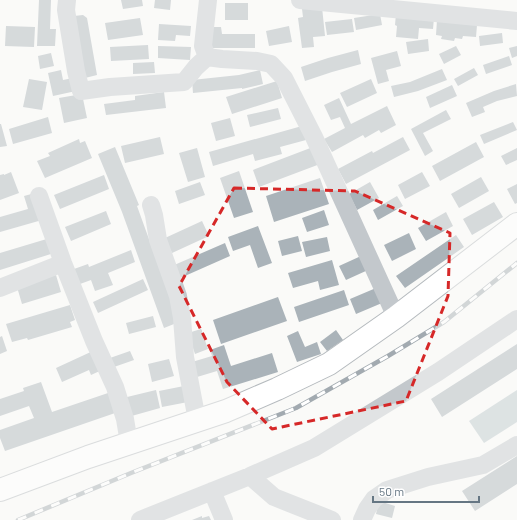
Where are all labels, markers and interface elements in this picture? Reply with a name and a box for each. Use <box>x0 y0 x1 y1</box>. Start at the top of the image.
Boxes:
scale bar <box>373 478 479 504</box>
text: 50 m <box>379 484 404 498</box>

